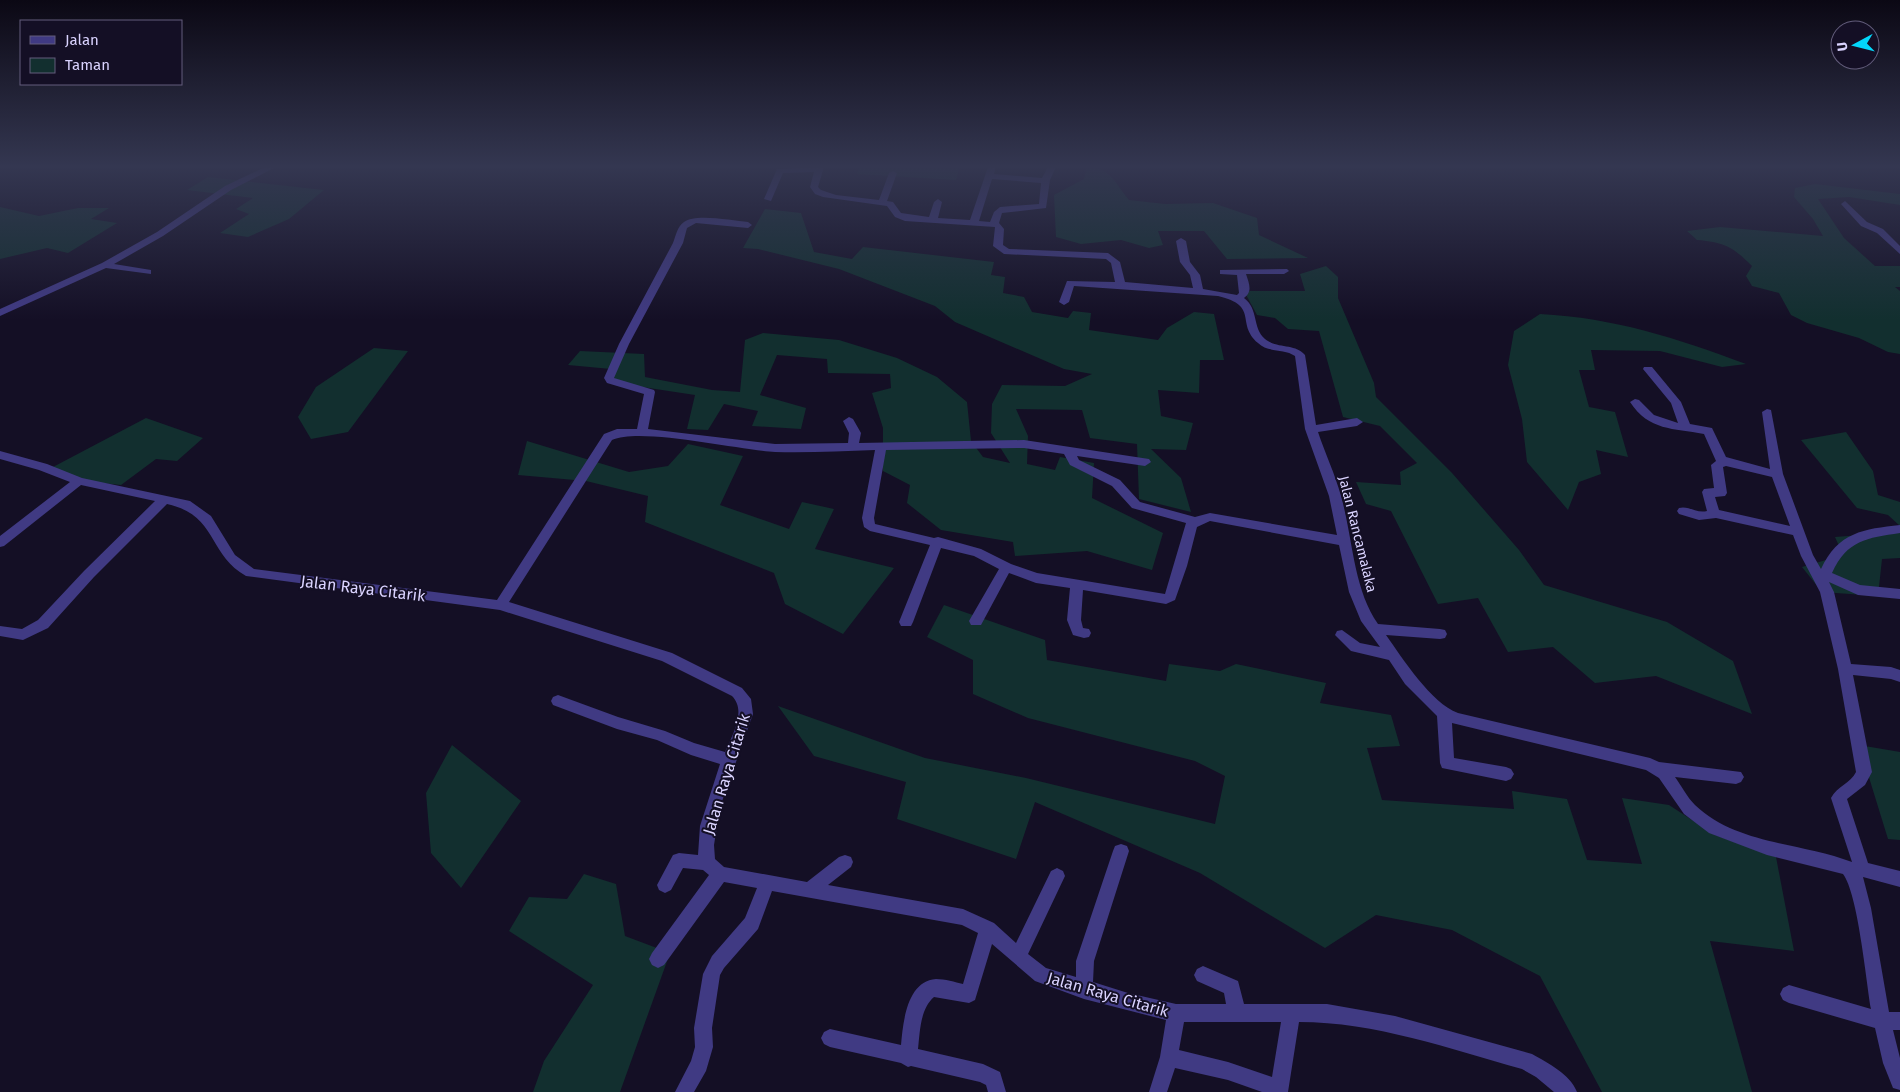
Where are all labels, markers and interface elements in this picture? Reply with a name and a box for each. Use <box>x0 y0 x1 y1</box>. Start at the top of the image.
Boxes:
legend <box>20 20 182 85</box>
north arrow <box>1830 20 1880 70</box>
text: Jalan <box>65 31 99 49</box>
text: U <box>1834 41 1852 52</box>
text: Taman <box>65 56 110 74</box>
street label: Jalan Rancamalaka <box>1335 474 1380 594</box>
street label: Jalan Raya Citarik <box>299 571 427 606</box>
street label: Jalan Raya Citarik <box>699 711 754 837</box>
street label: Jalan Raya Citarik <box>1045 968 1172 1021</box>

